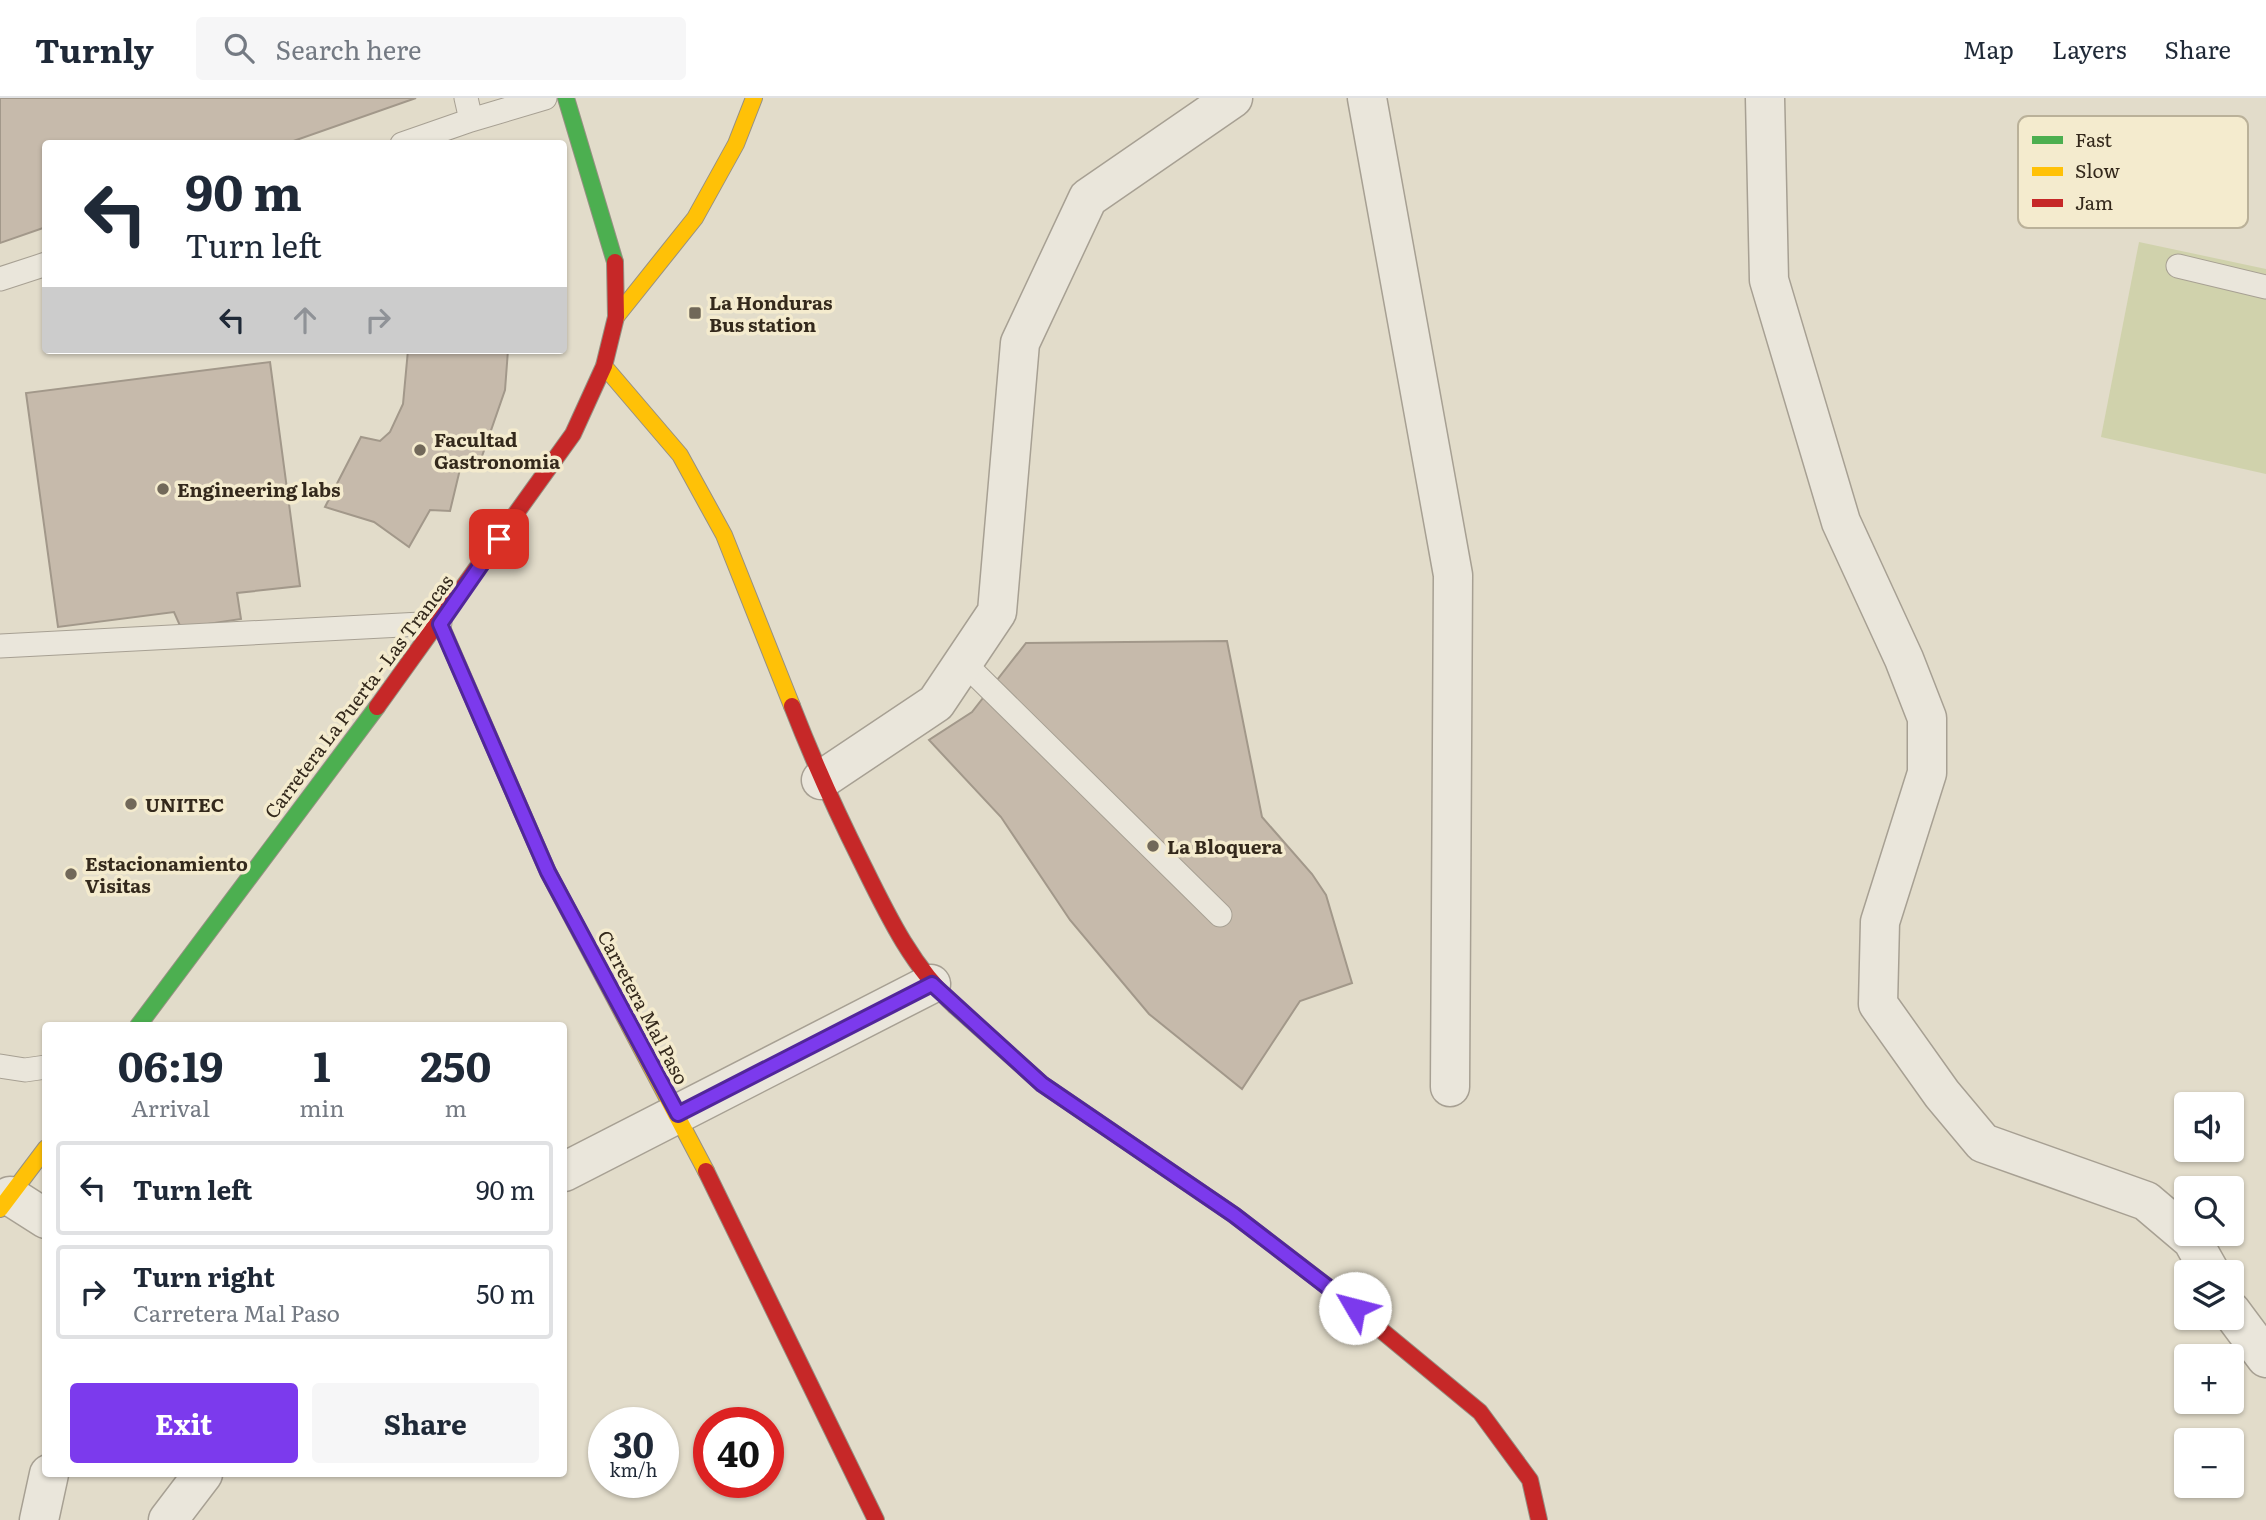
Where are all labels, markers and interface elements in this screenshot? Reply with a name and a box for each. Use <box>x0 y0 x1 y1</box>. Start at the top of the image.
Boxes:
search box <box>196 17 686 80</box>
text: Turnly <box>35 24 154 73</box>
icon: search <box>220 29 258 67</box>
text: Search here <box>276 29 421 68</box>
text: Map <box>1963 31 2014 66</box>
text: Layers <box>2052 31 2126 66</box>
text: Share <box>2164 31 2231 66</box>
legend <box>2018 116 2248 228</box>
text: Fast <box>2075 125 2112 153</box>
text: 90 m <box>185 153 302 226</box>
text: Slow <box>2075 156 2120 184</box>
icon: left <box>70 168 161 259</box>
text: Jam <box>2075 188 2113 216</box>
text: Turn left <box>185 220 322 268</box>
place label: La Honduras Bus station <box>709 288 832 338</box>
icon: left <box>213 301 251 339</box>
icon: ahead <box>286 301 324 339</box>
icon: right <box>359 301 397 339</box>
marker: La Honduras Bus station <box>687 305 703 321</box>
place label: Facultad Gastronomia <box>434 425 560 475</box>
marker: Facultad Gastronomia <box>412 442 428 458</box>
place label: Engineering labs <box>177 475 340 503</box>
marker: Engineering labs <box>155 481 171 497</box>
pin <box>469 509 529 569</box>
icon: arrive <box>480 520 518 558</box>
street label: Carretera La Puerta - Las Trancas <box>257 568 459 824</box>
place label: UNITEC <box>145 790 224 818</box>
marker: UNITEC <box>123 796 139 812</box>
place label: La Bloquera <box>1167 832 1283 860</box>
marker: La Bloquera <box>1145 838 1161 854</box>
place label: Estacionamiento Visitas <box>85 849 248 899</box>
marker: Estacionamiento Visitas <box>63 866 79 882</box>
street label: Carretera Mal Paso <box>591 925 697 1089</box>
text: 06:19 <box>118 1033 224 1095</box>
text: 1 <box>313 1033 331 1095</box>
text: 250 <box>420 1033 491 1095</box>
text: Arrival <box>131 1090 210 1124</box>
text: min <box>299 1090 344 1124</box>
text: m <box>445 1090 467 1124</box>
map controls <box>2174 1092 2244 1498</box>
button: sound <box>2174 1092 2244 1162</box>
icon: left <box>74 1169 112 1207</box>
text: Turn left <box>133 1169 252 1208</box>
text: 90 m <box>476 1169 535 1208</box>
button: search <box>2174 1176 2244 1246</box>
text: Turn right <box>133 1256 275 1295</box>
button: layers <box>2174 1260 2244 1330</box>
position arrow <box>1318 1271 1392 1345</box>
icon: right <box>74 1273 112 1311</box>
text: 50 m <box>476 1273 535 1312</box>
text: Carretera Mal Paso <box>133 1295 340 1329</box>
button: + <box>2174 1344 2244 1414</box>
button: Exit <box>70 1383 298 1463</box>
button: Share <box>312 1383 539 1463</box>
speed limit sign: 40 <box>693 1407 784 1498</box>
text: 30 <box>613 1417 654 1469</box>
button: − <box>2174 1428 2244 1498</box>
text: km/h <box>610 1456 657 1483</box>

